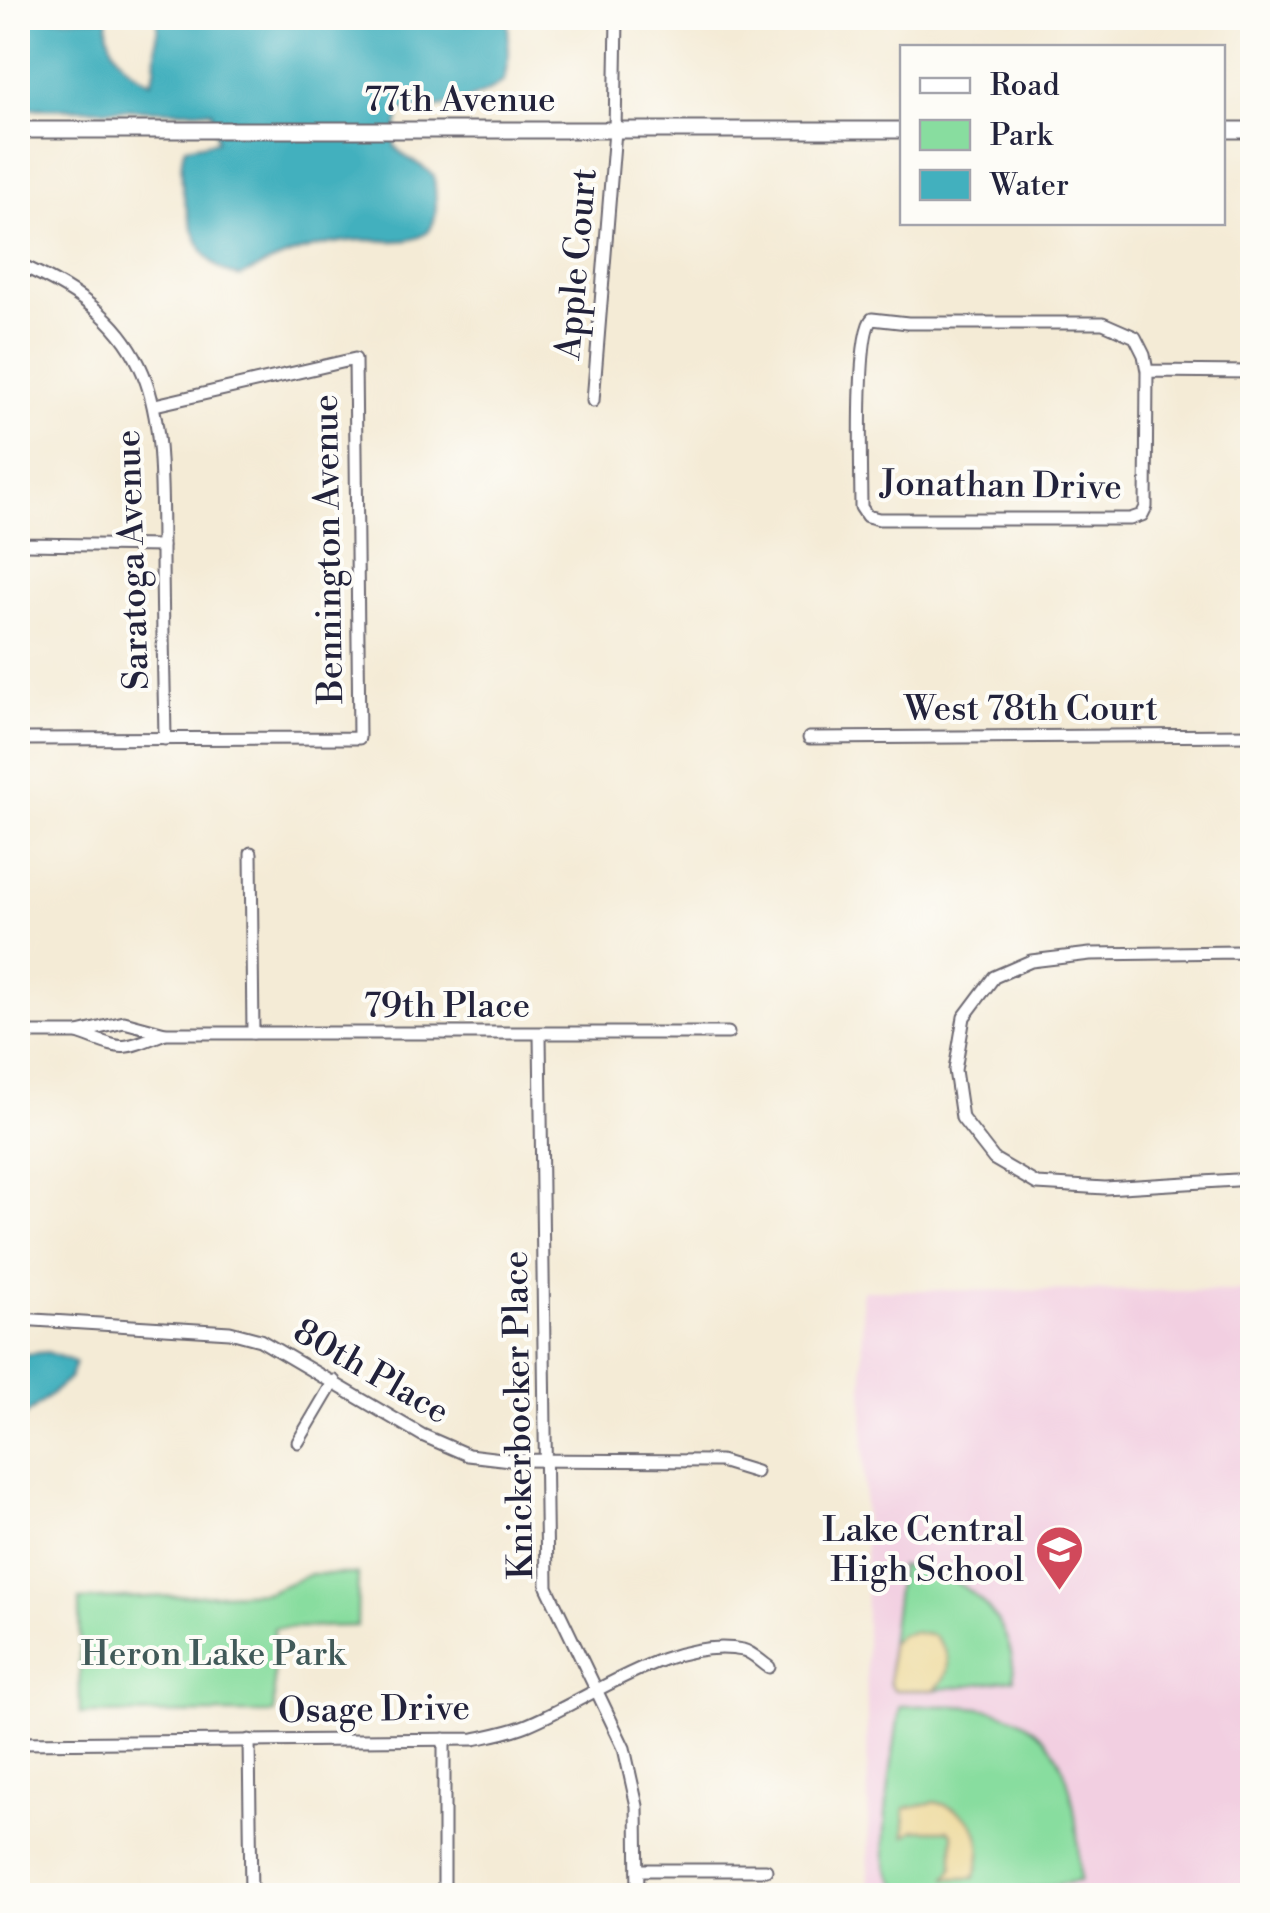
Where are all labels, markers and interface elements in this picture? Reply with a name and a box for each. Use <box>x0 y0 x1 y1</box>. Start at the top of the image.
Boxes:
legend <box>900 45 1225 225</box>
text: Road <box>990 67 1060 105</box>
street label: 77th Avenue <box>364 79 556 122</box>
text: Park <box>990 117 1054 155</box>
street label: Apple Court <box>547 167 607 362</box>
text: Water <box>989 167 1069 205</box>
street label: Bennington Avenue <box>305 394 353 705</box>
street label: Saratoga Avenue <box>107 429 159 691</box>
street label: Jonathan Drive <box>878 462 1122 510</box>
street label: West 78th Court <box>903 688 1158 731</box>
street label: 79th Place <box>364 985 530 1028</box>
street label: Knickerbocker Place <box>495 1250 543 1580</box>
street label: 80th Place <box>285 1310 457 1434</box>
place label: Lake Central High School <box>822 1509 1024 1592</box>
school or university icon: Lake Central High School <box>1033 1524 1085 1592</box>
park label: Heron Lake Park <box>81 1633 347 1676</box>
street label: Osage Drive <box>278 1687 470 1733</box>

